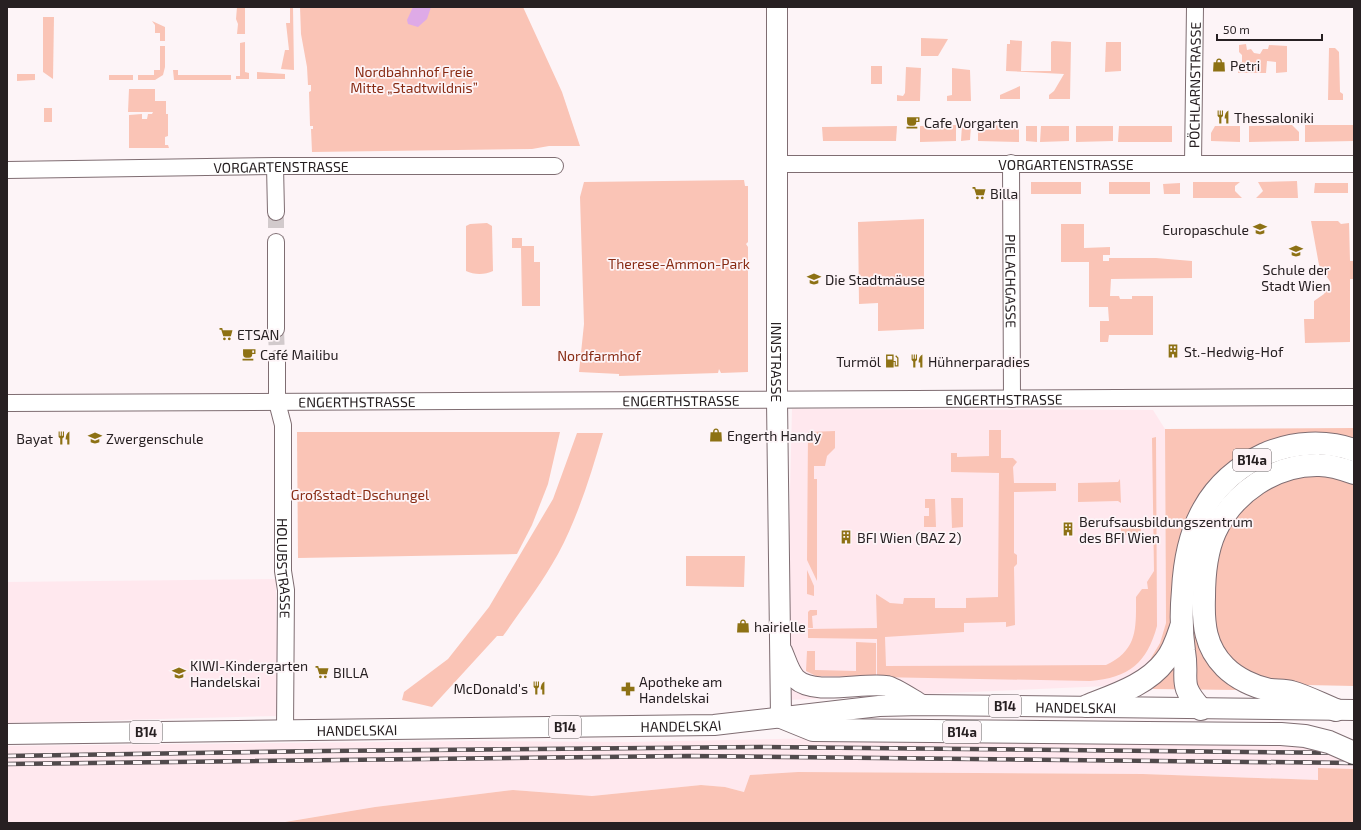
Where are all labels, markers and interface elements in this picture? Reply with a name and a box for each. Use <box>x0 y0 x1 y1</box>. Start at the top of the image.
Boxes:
scale bar <box>1217 16 1322 42</box>
street label: PÖCHLARNSTRASSE <box>1185 22 1203 148</box>
text: 50 m <box>1223 22 1250 36</box>
shop icon: Petri <box>1211 57 1227 73</box>
place label: Petri <box>1230 57 1260 74</box>
park label: Nordbahnhof Freie Mitte „Stadtwildnis” <box>350 63 478 96</box>
restaurant icon: Thessaloniki <box>1215 109 1231 125</box>
place label: Thessaloniki <box>1234 109 1314 126</box>
cafe icon: Cafe Vorgarten <box>905 114 921 130</box>
place label: Cafe Vorgarten <box>924 114 1019 131</box>
street label: VORGARTENSTRASSE <box>998 156 1134 173</box>
street label: VORGARTENSTRASSE <box>213 158 349 175</box>
supermarket icon: Billa <box>971 185 987 201</box>
place label: Billa <box>990 185 1018 202</box>
place label: Europaschule <box>1162 221 1249 238</box>
school or university icon: Europaschule <box>1252 221 1268 237</box>
street label: PIELACHGASSE <box>1003 234 1020 328</box>
school or university icon: Schule der Stadt Wien <box>1288 243 1304 259</box>
park label: Therese-Ammon-Park <box>608 255 750 272</box>
place label: Schule der Stadt Wien <box>1261 261 1331 294</box>
school or university icon: Die Stadtmäuse <box>806 271 822 287</box>
place label: Die Stadtmäuse <box>825 271 925 288</box>
street label: INNSTRASSE <box>769 322 786 402</box>
supermarket icon: ETSAN <box>218 326 234 342</box>
place label: ETSAN <box>237 326 279 343</box>
building icon: St.-Hedwig-Hof <box>1165 343 1181 359</box>
place label: St.-Hedwig-Hof <box>1184 343 1284 360</box>
cafe icon: Café Mailibu <box>241 346 257 362</box>
place label: Café Mailibu <box>260 346 339 363</box>
park label: Nordfarmhof <box>557 347 641 364</box>
place label: Turmöl <box>836 353 882 370</box>
fuel station icon: Turmöl <box>884 353 900 369</box>
restaurant icon: Hühnerparadies <box>909 353 925 369</box>
place label: Hühnerparadies <box>928 353 1030 370</box>
street label: ENGERTHSTRASSE <box>945 390 1063 408</box>
street label: ENGERTHSTRASSE <box>622 391 740 409</box>
street label: ENGERTHSTRASSE <box>298 392 416 410</box>
shop icon: Engerth Handy <box>708 427 724 443</box>
place label: Engerth Handy <box>727 427 822 444</box>
place label: Bayat <box>16 430 53 447</box>
restaurant icon: Bayat <box>56 430 72 446</box>
school or university icon: Zwergenschule <box>87 430 103 446</box>
place label: Zwergenschule <box>106 430 204 447</box>
road number: B14a <box>1233 449 1271 471</box>
park label: Großstadt-Dschungel <box>291 486 430 503</box>
place label: Berufsausbildungszentrum des BFI Wien <box>1079 513 1253 546</box>
street label: HOLUBSTRASSE <box>274 518 295 619</box>
building icon: Berufsausbildungszentrum des BFI Wien <box>1060 521 1076 537</box>
building icon: BFI Wien (BAZ 2) <box>838 529 854 545</box>
place label: BFI Wien (BAZ 2) <box>857 529 961 546</box>
shop icon: hairielle <box>735 618 751 634</box>
place label: hairielle <box>754 618 806 635</box>
place label: KIWI-Kindergarten Handelskai <box>190 657 308 690</box>
supermarket icon: BILLA <box>314 664 330 680</box>
place label: BILLA <box>333 664 369 681</box>
school or university icon: KIWI-Kindergarten Handelskai <box>171 665 187 681</box>
place label: Apotheke am Handelskai <box>639 673 722 706</box>
place label: McDonald's <box>454 680 528 697</box>
restaurant icon: McDonald's <box>531 680 547 696</box>
pharmacy icon: Apotheke am Handelskai <box>620 681 636 697</box>
road number: B14 <box>989 695 1021 717</box>
street label: HANDELSKAI <box>1035 698 1116 716</box>
road number: B14 <box>549 716 581 738</box>
street label: HANDELSKAI <box>640 716 722 734</box>
road number: B14 <box>130 721 162 743</box>
street label: HANDELSKAI <box>316 721 397 739</box>
road number: B14a <box>943 721 981 743</box>

